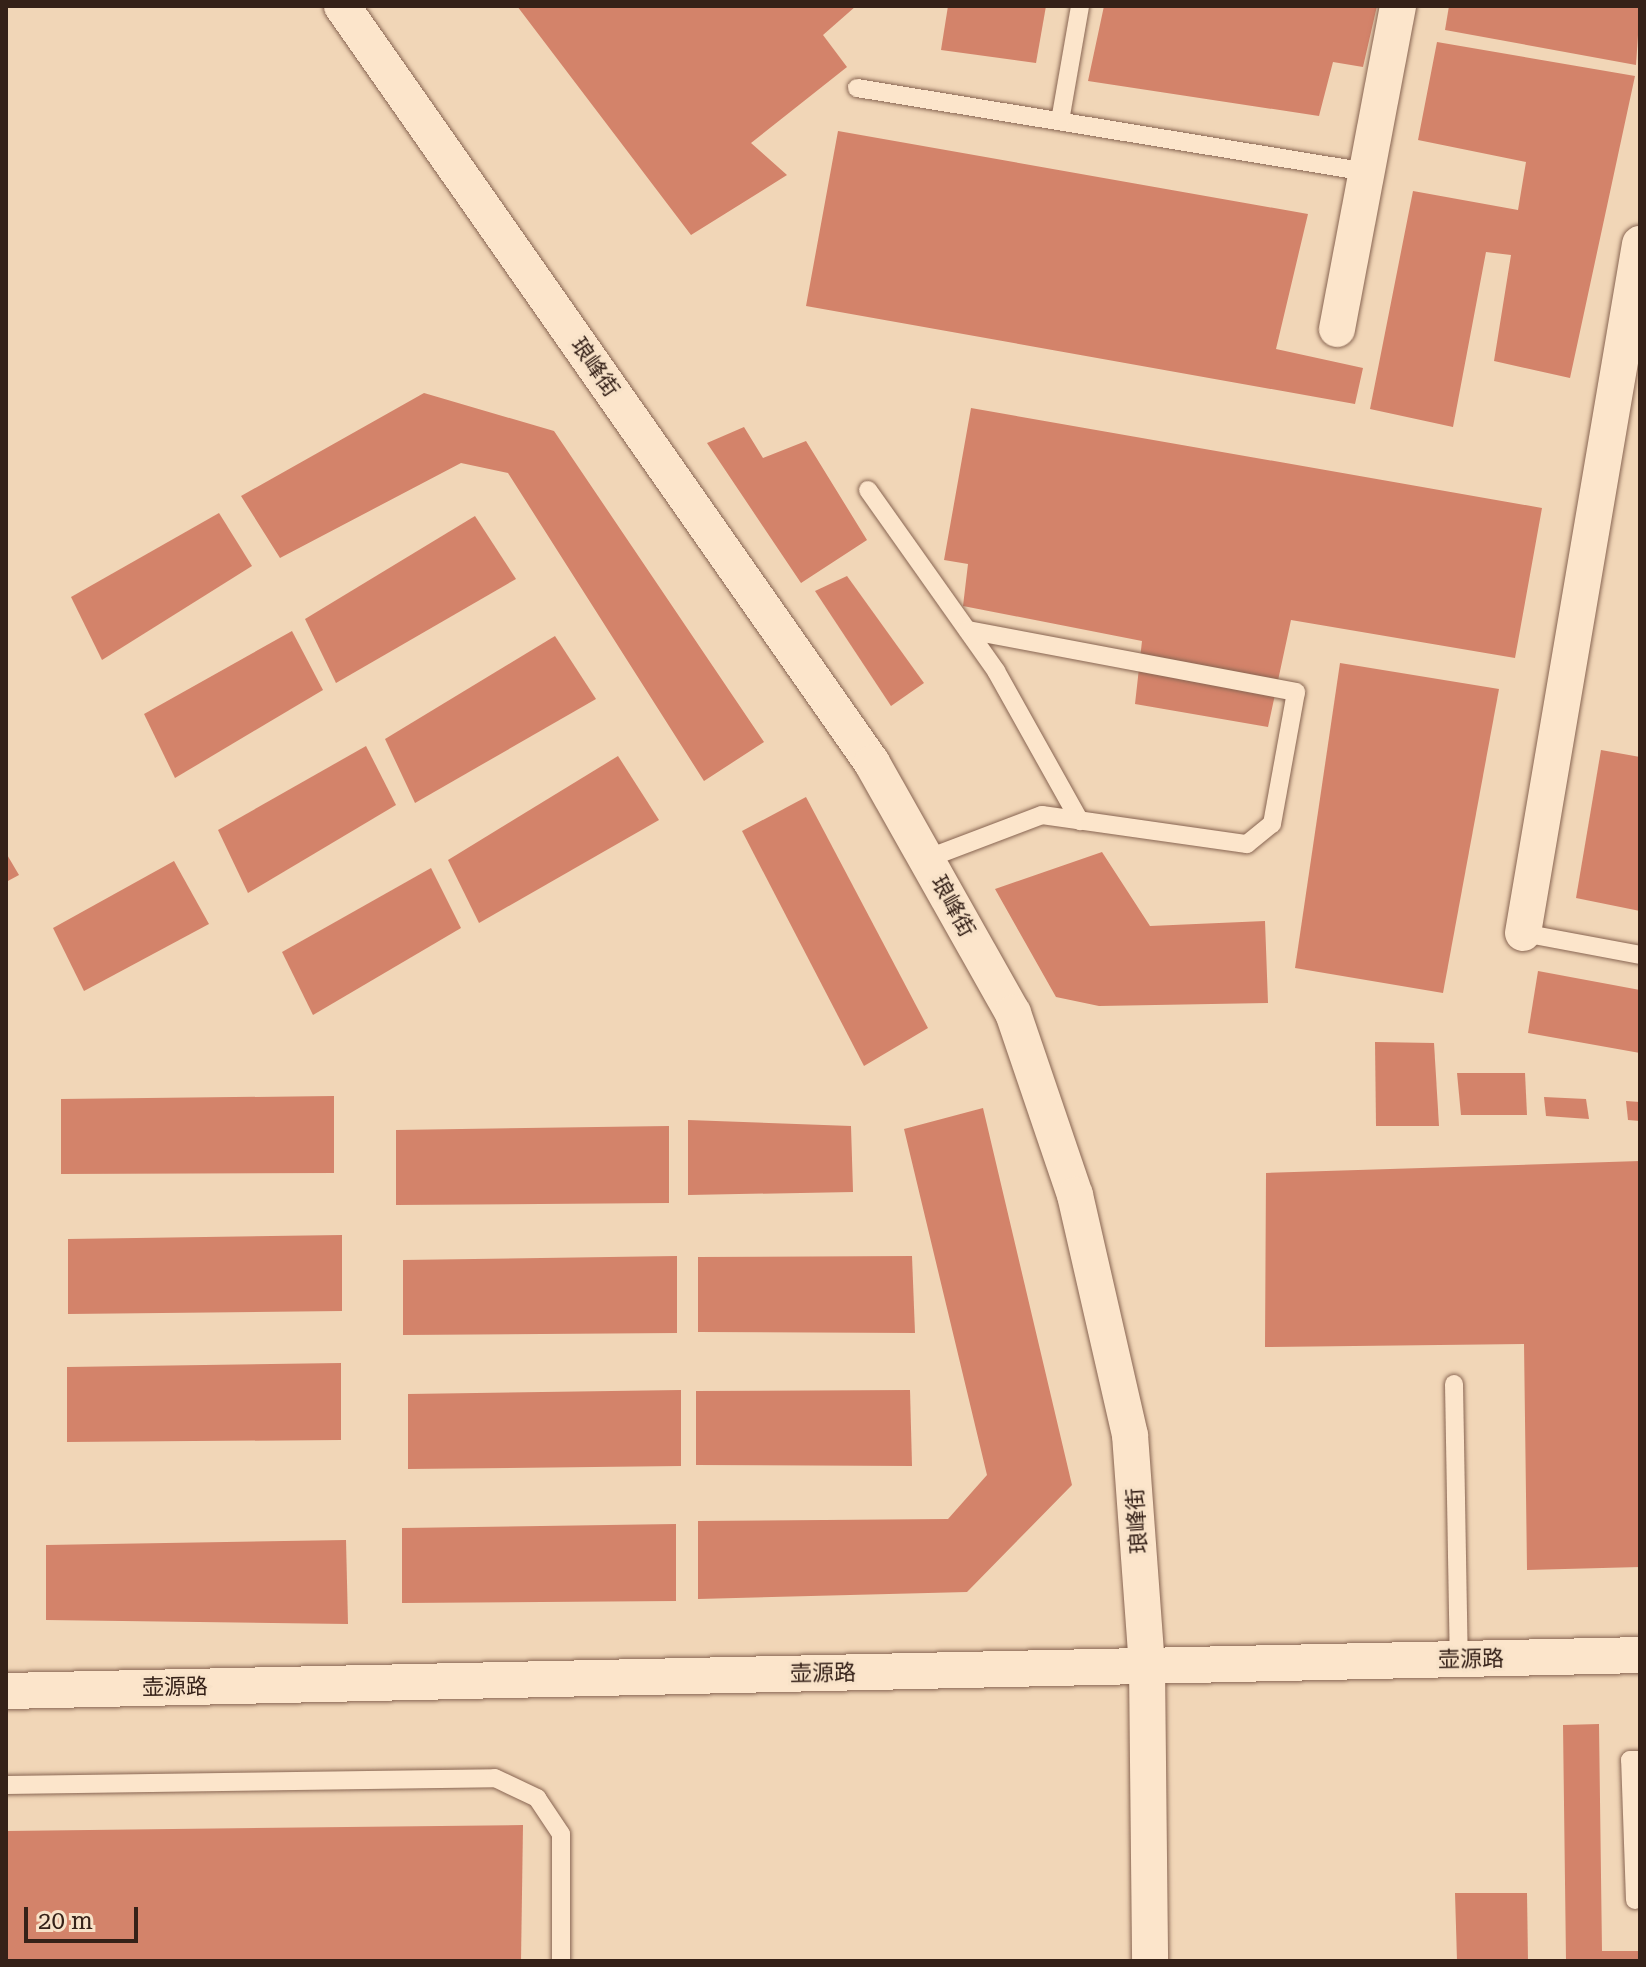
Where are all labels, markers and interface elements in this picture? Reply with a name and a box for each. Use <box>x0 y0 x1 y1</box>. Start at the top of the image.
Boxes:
street label: 琅峰街 <box>565 332 625 402</box>
street label: 琅峰街 <box>925 871 981 941</box>
street label: 琅峰街 <box>1122 1487 1152 1555</box>
street label: 壶源路 <box>1438 1645 1504 1673</box>
street label: 壶源路 <box>790 1659 856 1687</box>
street label: 壶源路 <box>142 1673 208 1701</box>
scale bar <box>28 1891 142 1941</box>
text: 20 m <box>38 1907 93 1935</box>

